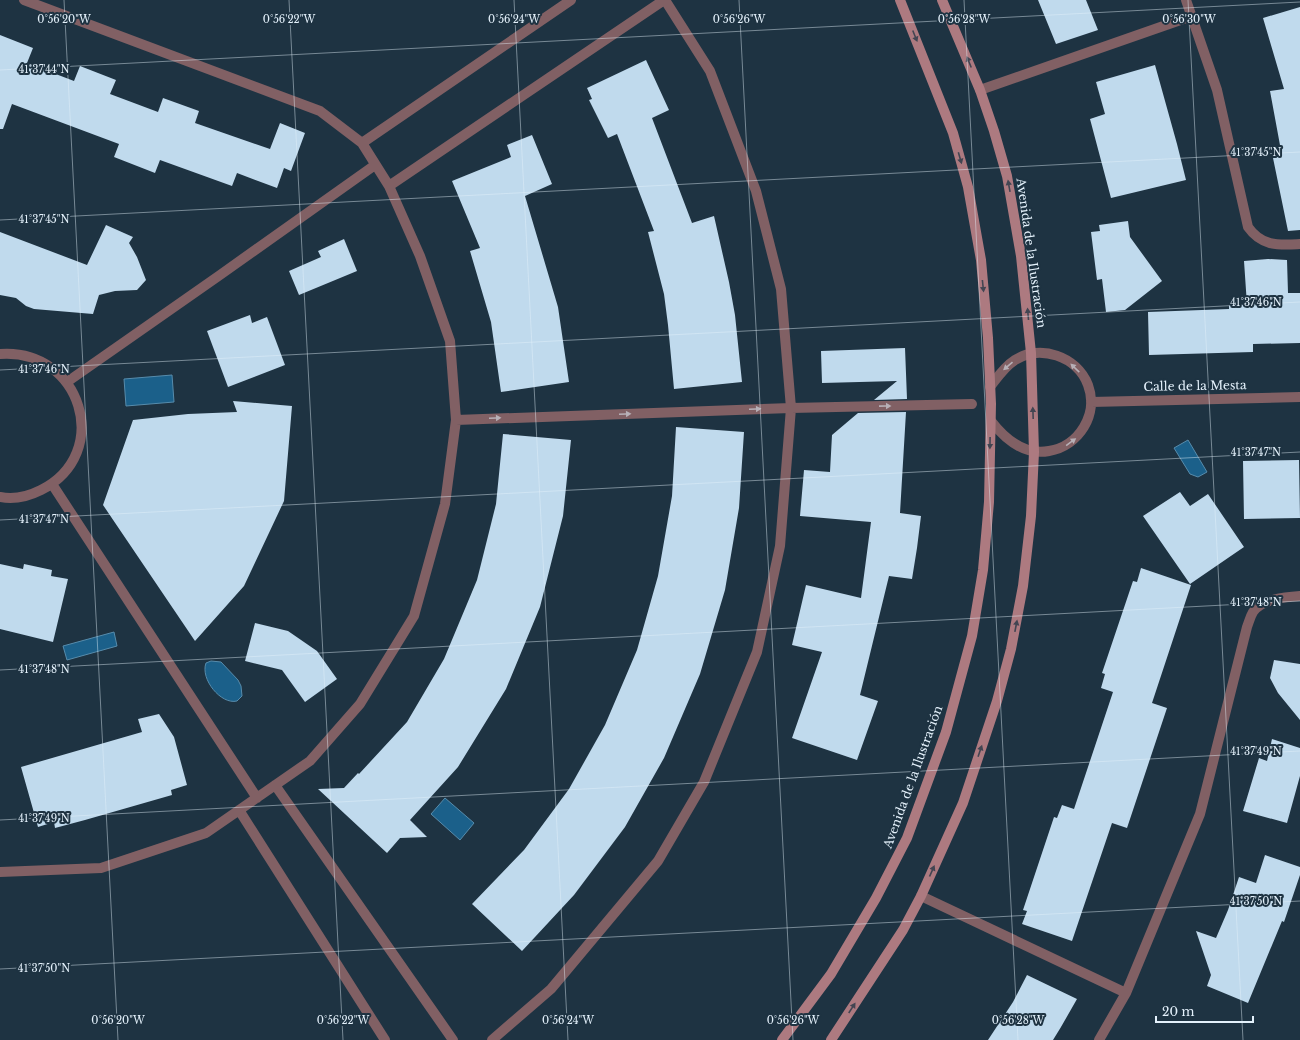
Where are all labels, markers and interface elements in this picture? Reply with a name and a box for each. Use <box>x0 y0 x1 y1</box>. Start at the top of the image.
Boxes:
text: 0°56'20"W <box>37 13 91 26</box>
text: 0°56'22"W <box>263 13 315 26</box>
text: 0°56'24"W <box>488 13 540 26</box>
text: 0°56'26"W <box>713 13 766 26</box>
text: 0°56'28"W <box>938 13 990 26</box>
text: 0°56'30"W <box>1162 13 1216 26</box>
one-way arrow <box>912 31 918 42</box>
one-way arrow <box>966 57 972 68</box>
text: 41°37'44"N <box>19 63 69 76</box>
text: 41°37'45"N <box>1231 146 1281 159</box>
one-way arrow <box>957 152 963 164</box>
street label: Avenida de la Ilustración <box>1013 176 1049 329</box>
one-way arrow <box>1006 180 1012 192</box>
text: 41°37'45"N <box>19 213 69 226</box>
one-way arrow <box>980 280 987 292</box>
text: 41°37'46"N <box>1230 296 1282 309</box>
one-way arrow <box>1024 308 1031 320</box>
one-way arrow <box>1002 362 1013 371</box>
text: 41°37'46"N <box>18 363 70 376</box>
one-way arrow <box>1070 363 1080 372</box>
street label: Calle de la Mesta <box>1143 377 1247 394</box>
one-way arrow <box>879 403 892 409</box>
one-way arrow <box>749 406 762 412</box>
one-way arrow <box>1030 406 1036 419</box>
one-way arrow <box>619 410 631 417</box>
one-way arrow <box>489 415 502 421</box>
one-way arrow <box>987 437 993 450</box>
one-way arrow <box>1065 438 1076 446</box>
text: 41°37'47"N <box>1231 446 1281 459</box>
text: 41°37'47"N <box>19 513 69 526</box>
text: 41°37'48"N <box>1230 596 1282 609</box>
one-way arrow <box>1013 620 1019 632</box>
text: 41°37'48"N <box>18 663 70 676</box>
street label: Avenida de la Ilustración <box>879 703 945 851</box>
one-way arrow <box>978 745 984 757</box>
text: 41°37'49"N <box>1230 745 1282 758</box>
text: 41°37'49"N <box>18 812 70 825</box>
one-way arrow <box>929 865 935 877</box>
text: 41°37'50"N <box>1230 895 1282 908</box>
text: 41°37'50"N <box>18 962 70 975</box>
scale bar <box>1156 998 1253 1024</box>
one-way arrow <box>848 1002 856 1013</box>
text: 20 m <box>1162 1004 1194 1019</box>
text: 0°56'20"W <box>91 1014 145 1027</box>
text: 0°56'22"W <box>317 1014 369 1027</box>
text: 0°56'24"W <box>542 1014 594 1027</box>
text: 0°56'26"W <box>767 1014 820 1027</box>
text: 0°56'28"W <box>992 1014 1044 1027</box>

